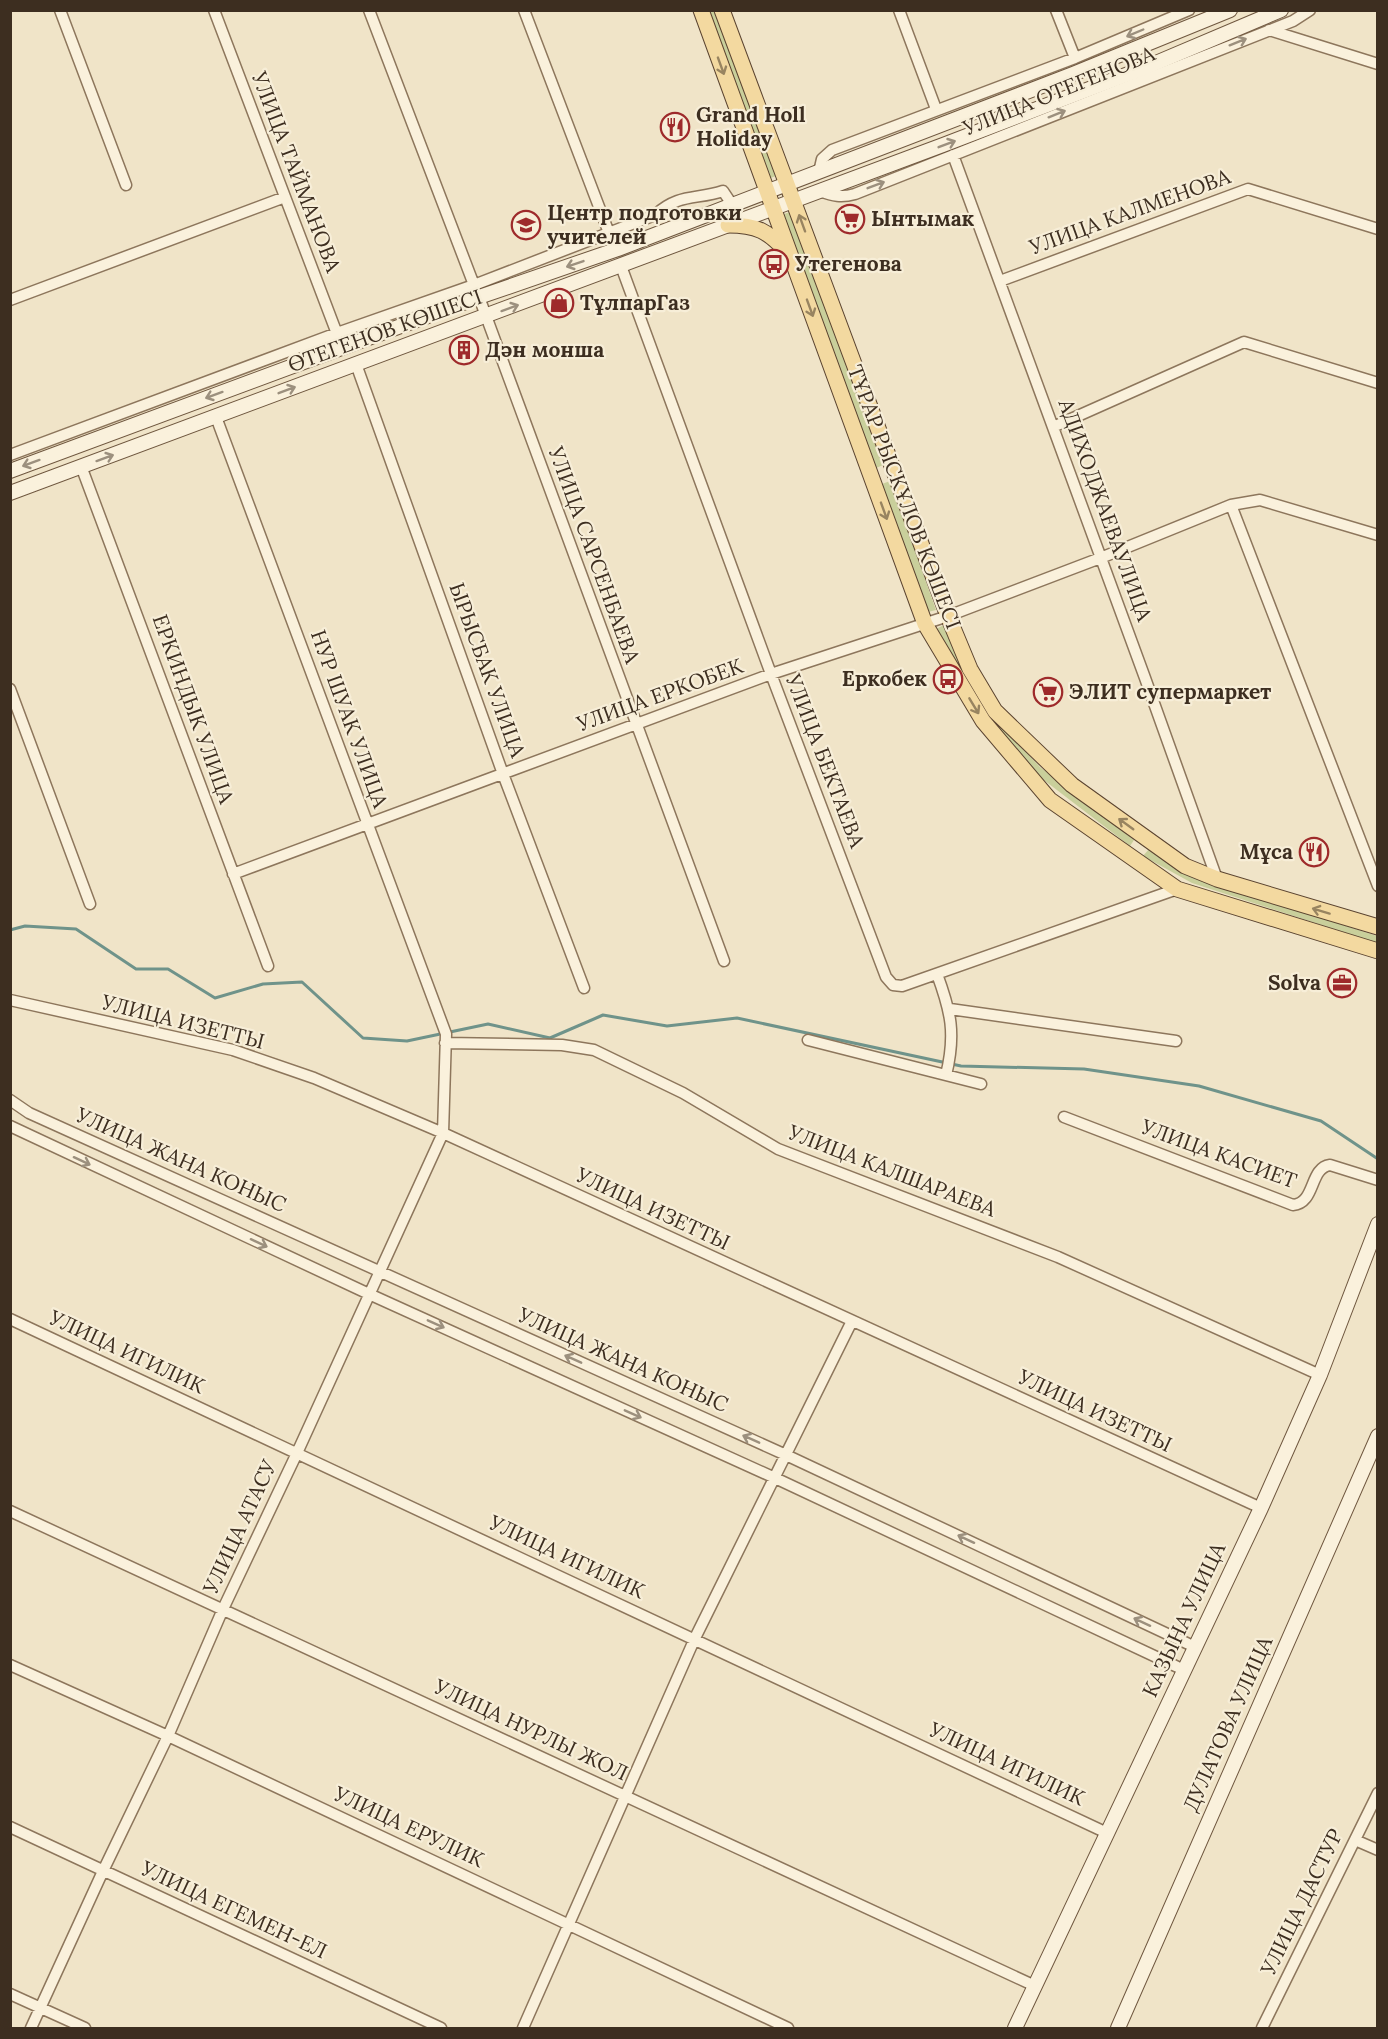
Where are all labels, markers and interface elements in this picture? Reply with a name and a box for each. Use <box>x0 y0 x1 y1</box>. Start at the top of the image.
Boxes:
one-way arrow <box>1126 28 1145 39</box>
one-way arrow <box>1229 36 1247 47</box>
street label: УЛИЦА ОТЕГЕНОВА <box>958 39 1160 142</box>
one-way arrow <box>717 56 728 74</box>
street label: УЛИЦА ТАЙМАНОВА <box>245 67 347 277</box>
place label: Grand Holl Holiday <box>696 101 806 152</box>
one-way arrow <box>1047 108 1066 119</box>
restaurant icon: Grand Holl Holiday <box>659 111 691 143</box>
one-way arrow <box>937 138 956 149</box>
street label: УЛИЦА КАЛМЕНОВА <box>1025 162 1235 261</box>
one-way arrow <box>866 179 884 190</box>
place label: Центр подготовки учителей <box>547 199 742 250</box>
supermarket icon: Ынтымак <box>834 203 866 235</box>
place label: Ынтымак <box>871 205 975 232</box>
school or university icon: Центр подготовки учителей <box>510 209 542 241</box>
one-way arrow <box>795 214 806 233</box>
bus stop icon: Утегенова <box>758 248 790 280</box>
place label: Утегенова <box>795 250 902 277</box>
one-way arrow <box>566 260 585 271</box>
street label: ӨТЕГЕНОВ КӨШЕСІ <box>284 283 486 378</box>
shop icon: ТұлпарГаз <box>543 287 575 319</box>
place label: ТұлпарГаз <box>580 289 690 316</box>
one-way arrow <box>805 298 816 317</box>
one-way arrow <box>500 301 518 312</box>
building icon: Дән монша <box>448 334 480 366</box>
place label: Дән монша <box>485 336 604 363</box>
street label: ТҰРАР РЫСКҰЛОВ КӨШЕСІ <box>842 361 967 633</box>
one-way arrow <box>278 384 296 395</box>
one-way arrow <box>205 391 224 402</box>
street label: АДИХОДЖАЕВАУЛИЦА <box>1052 394 1159 626</box>
street label: УЛИЦА САРСЕНБАЕВА <box>542 442 647 668</box>
one-way arrow <box>95 451 113 462</box>
one-way arrow <box>22 459 41 470</box>
one-way arrow <box>879 501 890 520</box>
street label: ЫРЫСБАК УЛИЦА <box>443 579 532 762</box>
street label: ЕРКИНДЫК УЛИЦА <box>147 611 241 808</box>
street label: НУР ШУАК УЛИЦА <box>305 626 394 812</box>
street label: УЛИЦА ЕРКОБЕК <box>572 652 747 738</box>
bus stop icon: Еркобек <box>932 663 964 695</box>
place label: Еркобек <box>842 665 928 692</box>
street label: УЛИЦА БЕКТАЕВА <box>780 669 871 852</box>
supermarket icon: ЭЛИТ супермаркет <box>1032 676 1064 708</box>
place label: ЭЛИТ супермаркет <box>1069 678 1271 705</box>
one-way arrow <box>968 697 980 714</box>
one-way arrow <box>1119 818 1135 830</box>
restaurant icon: Мұса <box>1298 836 1330 868</box>
place label: Мұса <box>1239 838 1293 865</box>
one-way arrow <box>1312 905 1331 916</box>
office icon: Solva <box>1326 967 1358 999</box>
place label: Solva <box>1268 969 1321 996</box>
street label: УЛИЦА ИЗЕТТЫ <box>98 988 267 1055</box>
street label: УЛИЦА ЖАНА КОНЫС <box>71 1101 291 1218</box>
street label: УЛИЦА КАСИЕТ <box>1137 1113 1301 1194</box>
street label: УЛИЦА КАЛШАРАЕВА <box>784 1118 1001 1223</box>
one-way arrow <box>72 1155 90 1167</box>
street label: УЛИЦА ИЗЕТТЫ <box>571 1161 735 1256</box>
one-way arrow <box>249 1237 267 1249</box>
street label: УЛИЦА ЖАНА КОНЫС <box>513 1301 733 1418</box>
street label: УЛИЦА ИГИЛИК <box>44 1303 210 1400</box>
one-way arrow <box>426 1319 444 1331</box>
one-way arrow <box>565 1352 583 1364</box>
street label: УЛИЦА ИЗЕТТЫ <box>1013 1363 1177 1458</box>
one-way arrow <box>623 1408 641 1420</box>
one-way arrow <box>742 1433 760 1445</box>
street label: УЛИЦА АТАСУ <box>196 1454 283 1599</box>
street label: УЛИЦА ИГИЛИК <box>484 1508 650 1605</box>
one-way arrow <box>957 1533 975 1545</box>
street label: КАЗЫНА УЛИЦА <box>1136 1538 1231 1701</box>
one-way arrow <box>1134 1615 1152 1627</box>
street label: ДУЛАТОВА УЛИЦА <box>1177 1631 1279 1816</box>
street label: УЛИЦА НУРЛЫ ЖОЛ <box>429 1672 632 1786</box>
street label: УЛИЦА ИГИЛИК <box>924 1715 1090 1812</box>
street label: УЛИЦА ЕРУЛИК <box>329 1779 489 1873</box>
street label: УЛИЦА ДАСТУР <box>1254 1824 1349 1980</box>
street label: УЛИЦА ЕГЕМЕН-ЕЛ <box>136 1854 332 1965</box>

